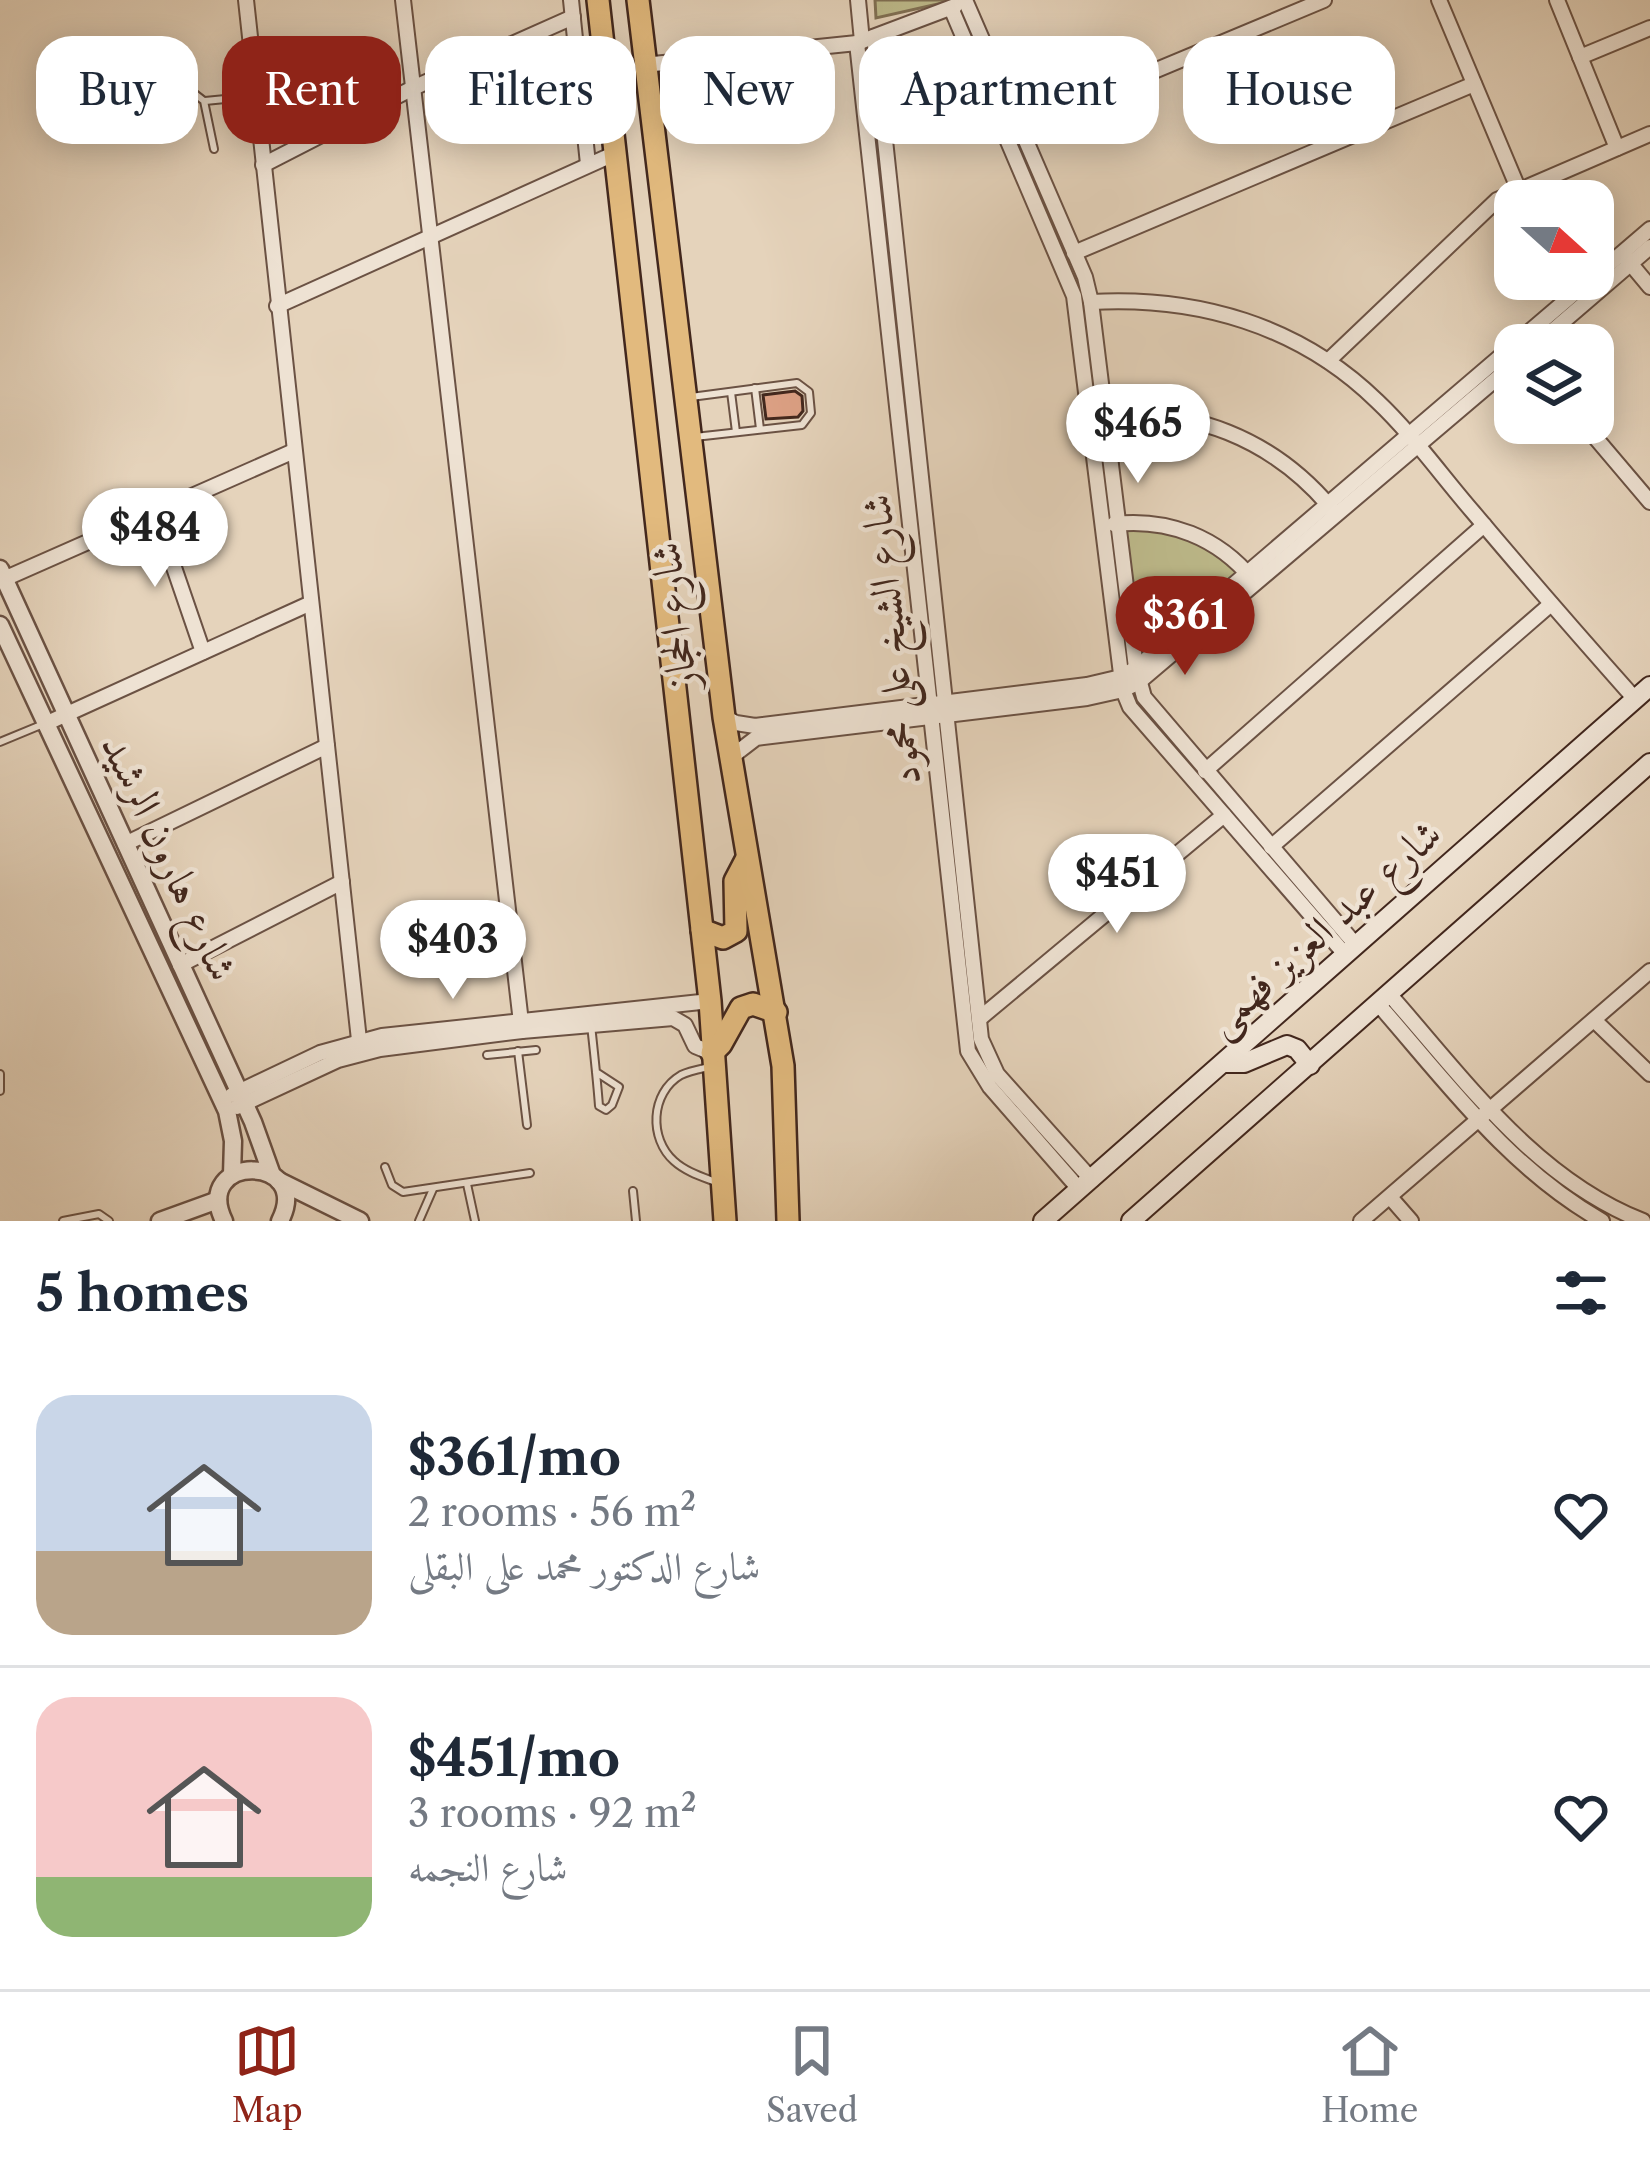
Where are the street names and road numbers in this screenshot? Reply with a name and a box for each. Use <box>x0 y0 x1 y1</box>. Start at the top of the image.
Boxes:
street label: شارع الشيخ على محمود <box>849 491 943 788</box>
street label: شارع الحجاز <box>638 538 718 696</box>
street label: شارع هارون الرشيد <box>81 726 250 993</box>
street label: شارع عبد العزيز فهمى <box>1194 808 1458 1054</box>

